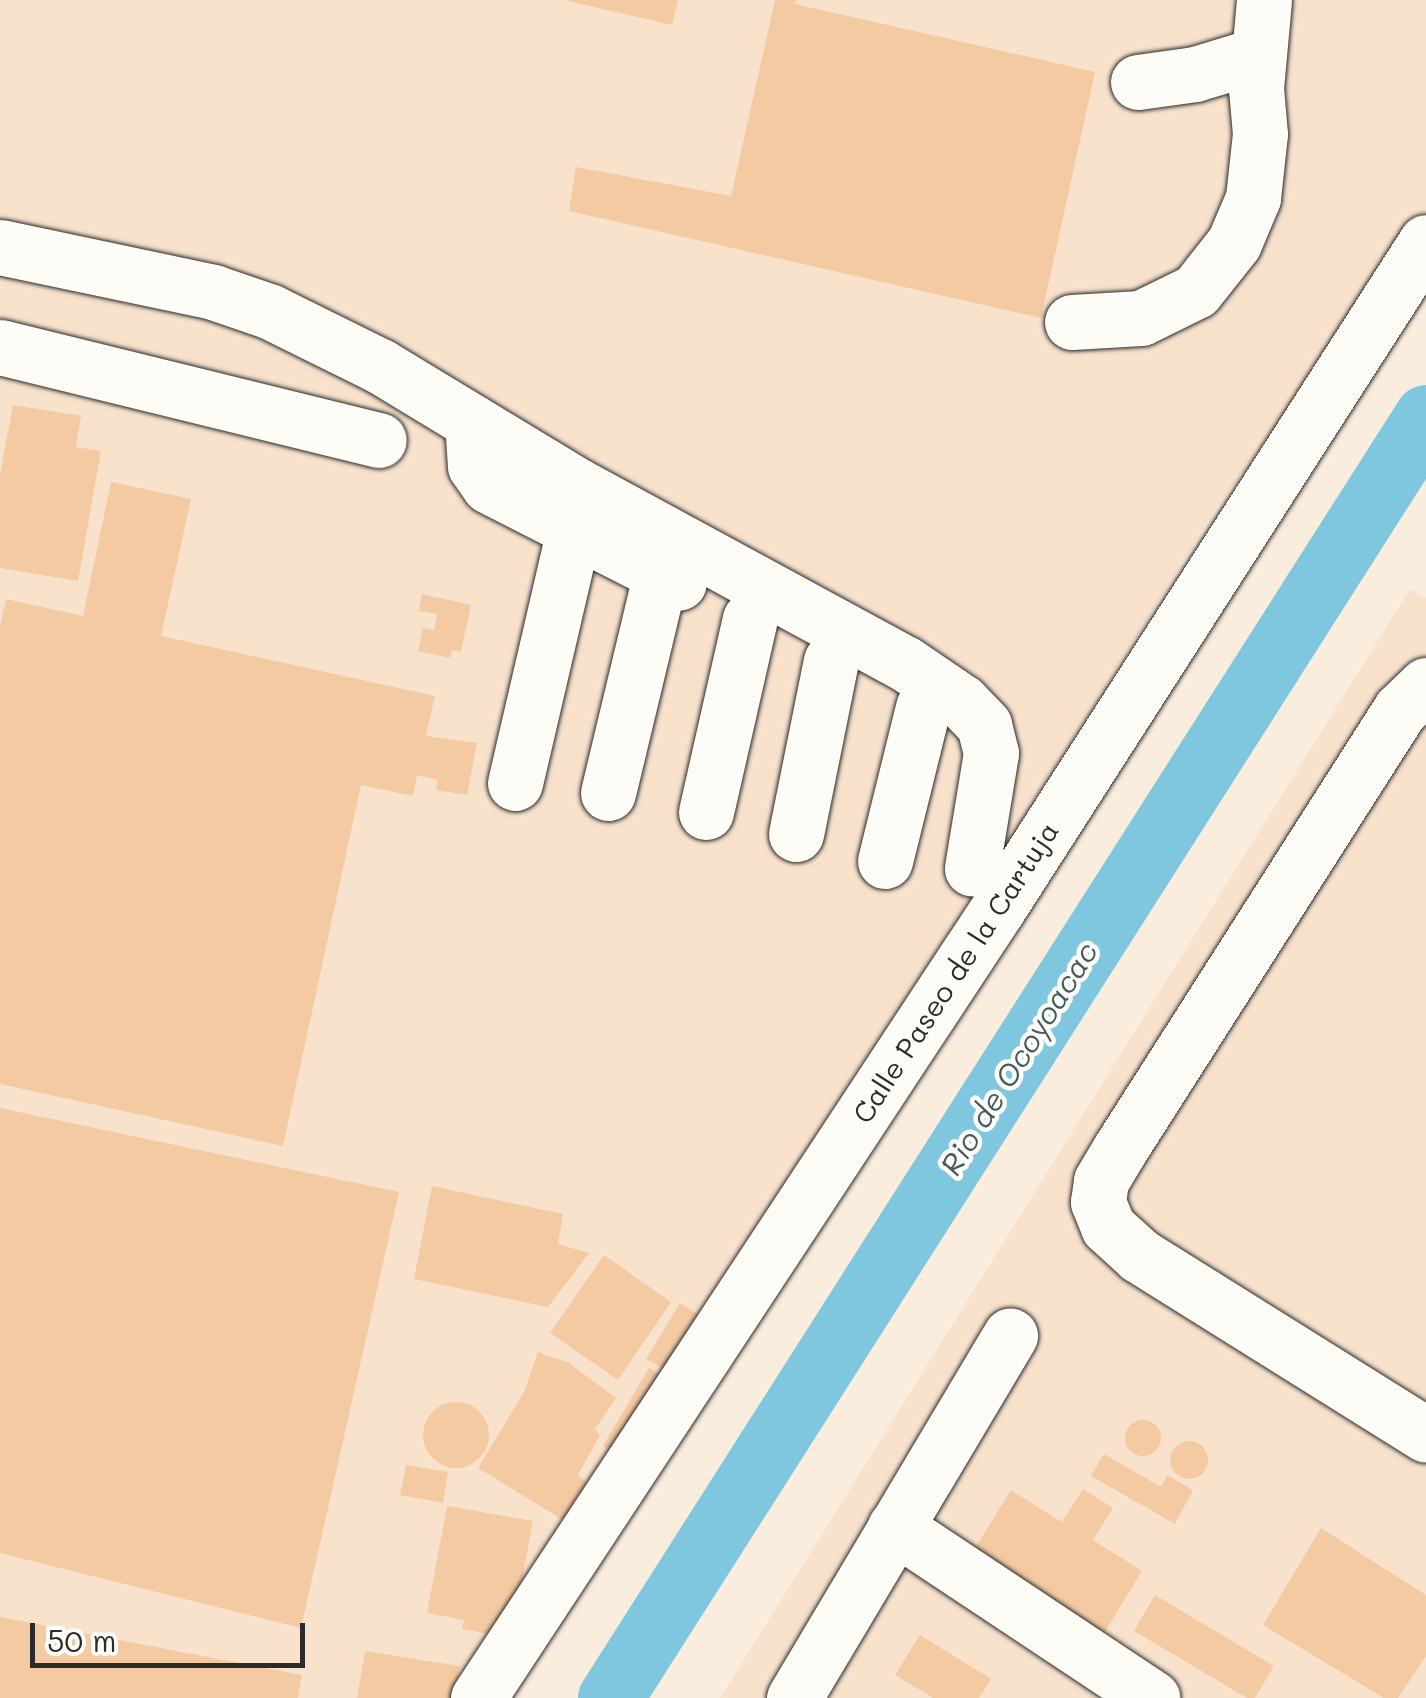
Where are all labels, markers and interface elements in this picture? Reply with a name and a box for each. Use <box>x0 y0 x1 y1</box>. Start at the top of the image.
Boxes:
street label: Calle Paseo de la Cartuja <box>845 815 1065 1129</box>
water label: Rio de Ocoyoacac <box>932 935 1104 1181</box>
scale bar <box>35 1603 310 1665</box>
text: 50 m <box>47 1620 117 1660</box>

